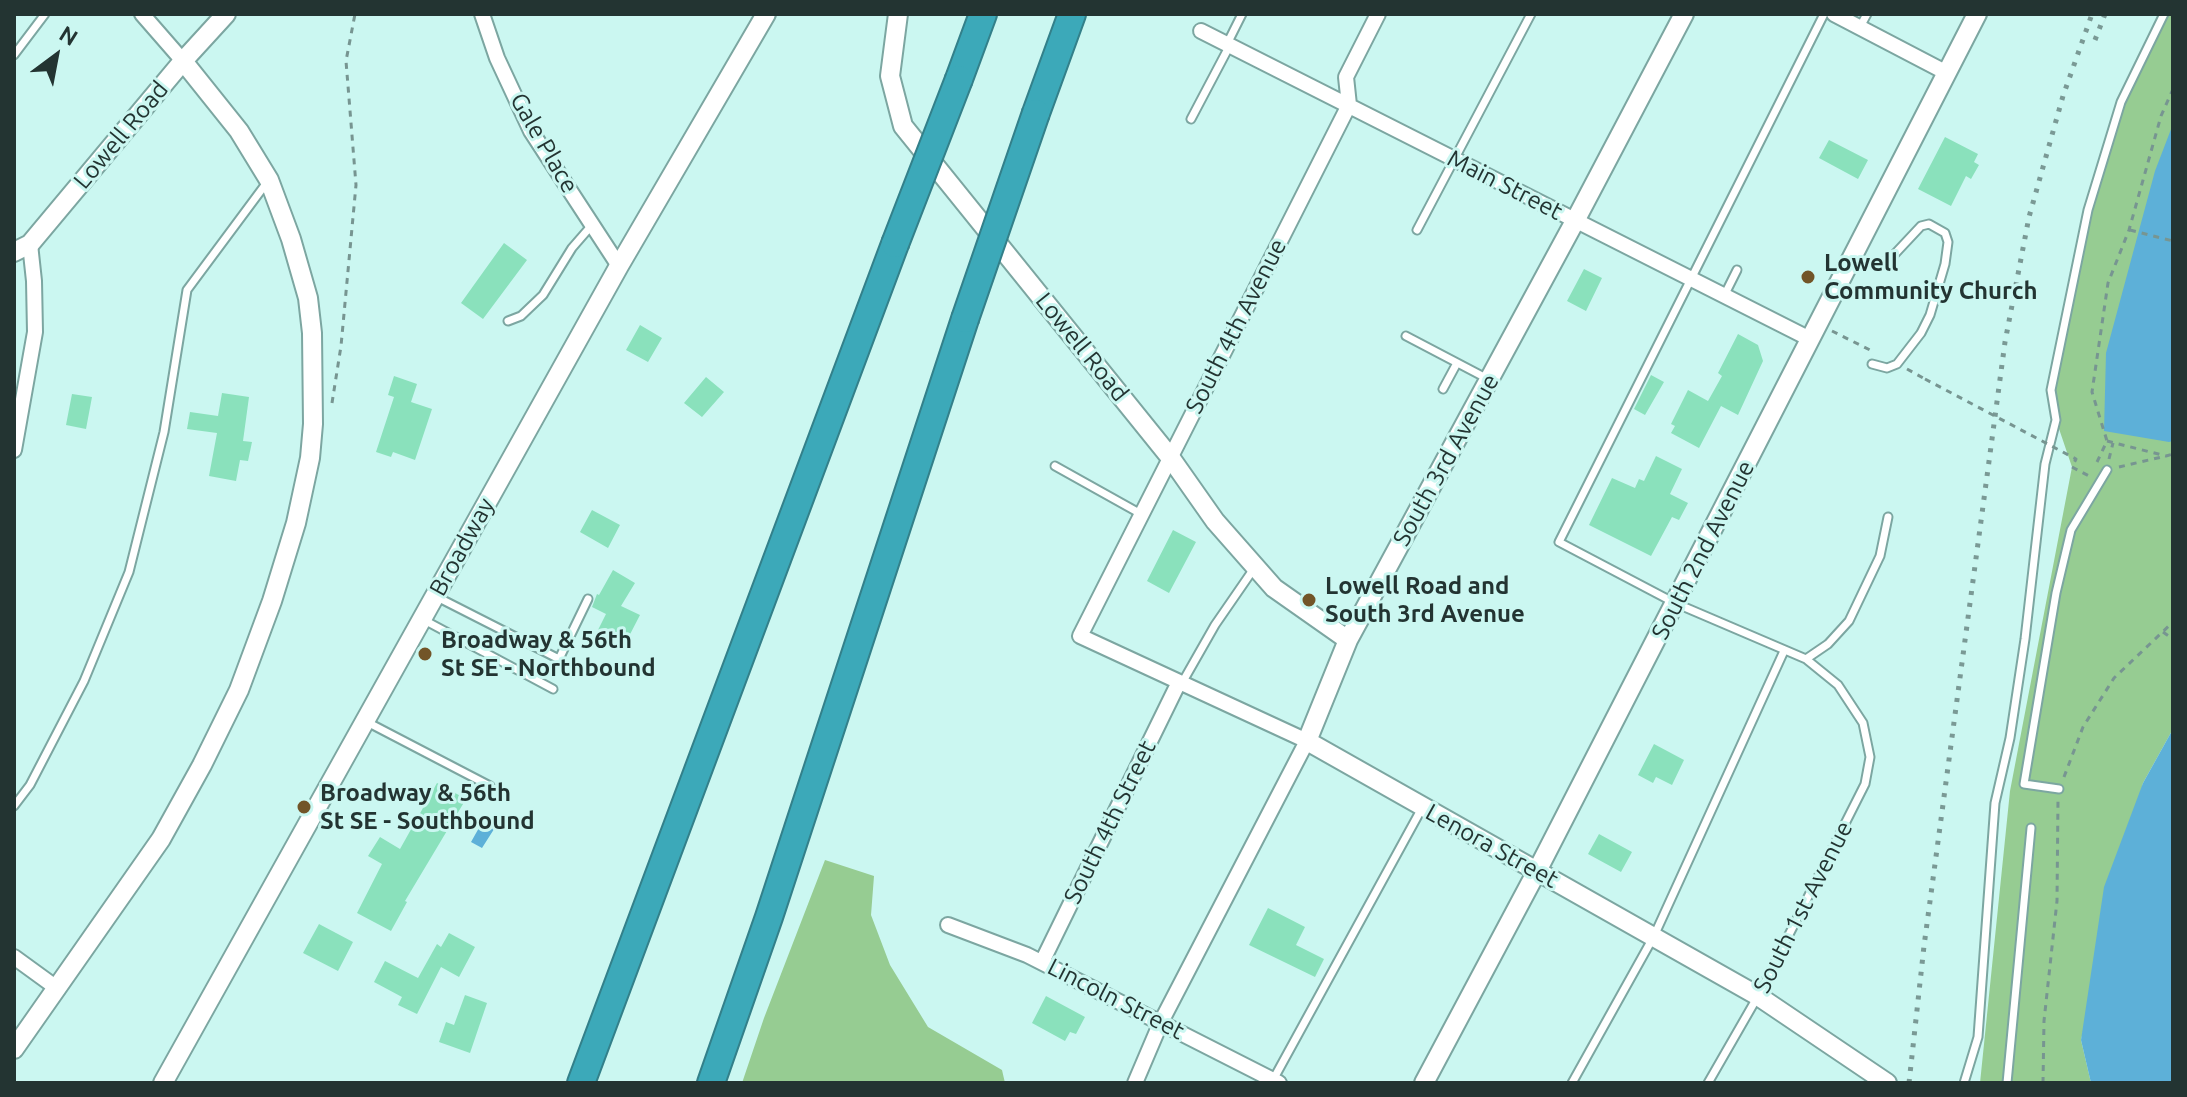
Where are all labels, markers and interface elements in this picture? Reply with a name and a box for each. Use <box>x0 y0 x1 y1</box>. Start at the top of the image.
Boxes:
north arrow <box>16 16 96 96</box>
text: N <box>55 20 83 50</box>
street label: Lowell Road <box>68 75 174 195</box>
street label: Gale Place <box>504 88 584 198</box>
street label: Main Street <box>1443 144 1567 226</box>
street label: South 4th Avenue <box>1180 234 1292 418</box>
place label: Lowell Community Church <box>1824 249 2038 305</box>
marker: Lowell Community Church <box>1799 268 1817 286</box>
street label: Lowell Road <box>1029 287 1135 407</box>
street label: South 3rd Avenue <box>1387 369 1505 551</box>
street label: South 2nd Avenue <box>1646 456 1760 644</box>
street label: Broadway <box>423 493 501 601</box>
place label: Lowell Road and South 3rd Avenue <box>1325 572 1525 628</box>
marker: Lowell Road and South 3rd Avenue <box>1300 591 1318 609</box>
place label: Broadway & 56th St SE - Northbound <box>441 626 656 682</box>
marker: Broadway & 56th St SE - Northbound <box>416 645 434 663</box>
street label: South 4th Street <box>1058 736 1162 908</box>
place label: Broadway & 56th St SE - Southbound <box>320 779 535 835</box>
marker: Broadway & 56th St SE - Southbound <box>295 798 313 816</box>
street label: Lenora Street <box>1421 798 1563 894</box>
street label: South 1st Avenue <box>1747 816 1859 998</box>
street label: Lincoln Street <box>1043 952 1189 1046</box>

